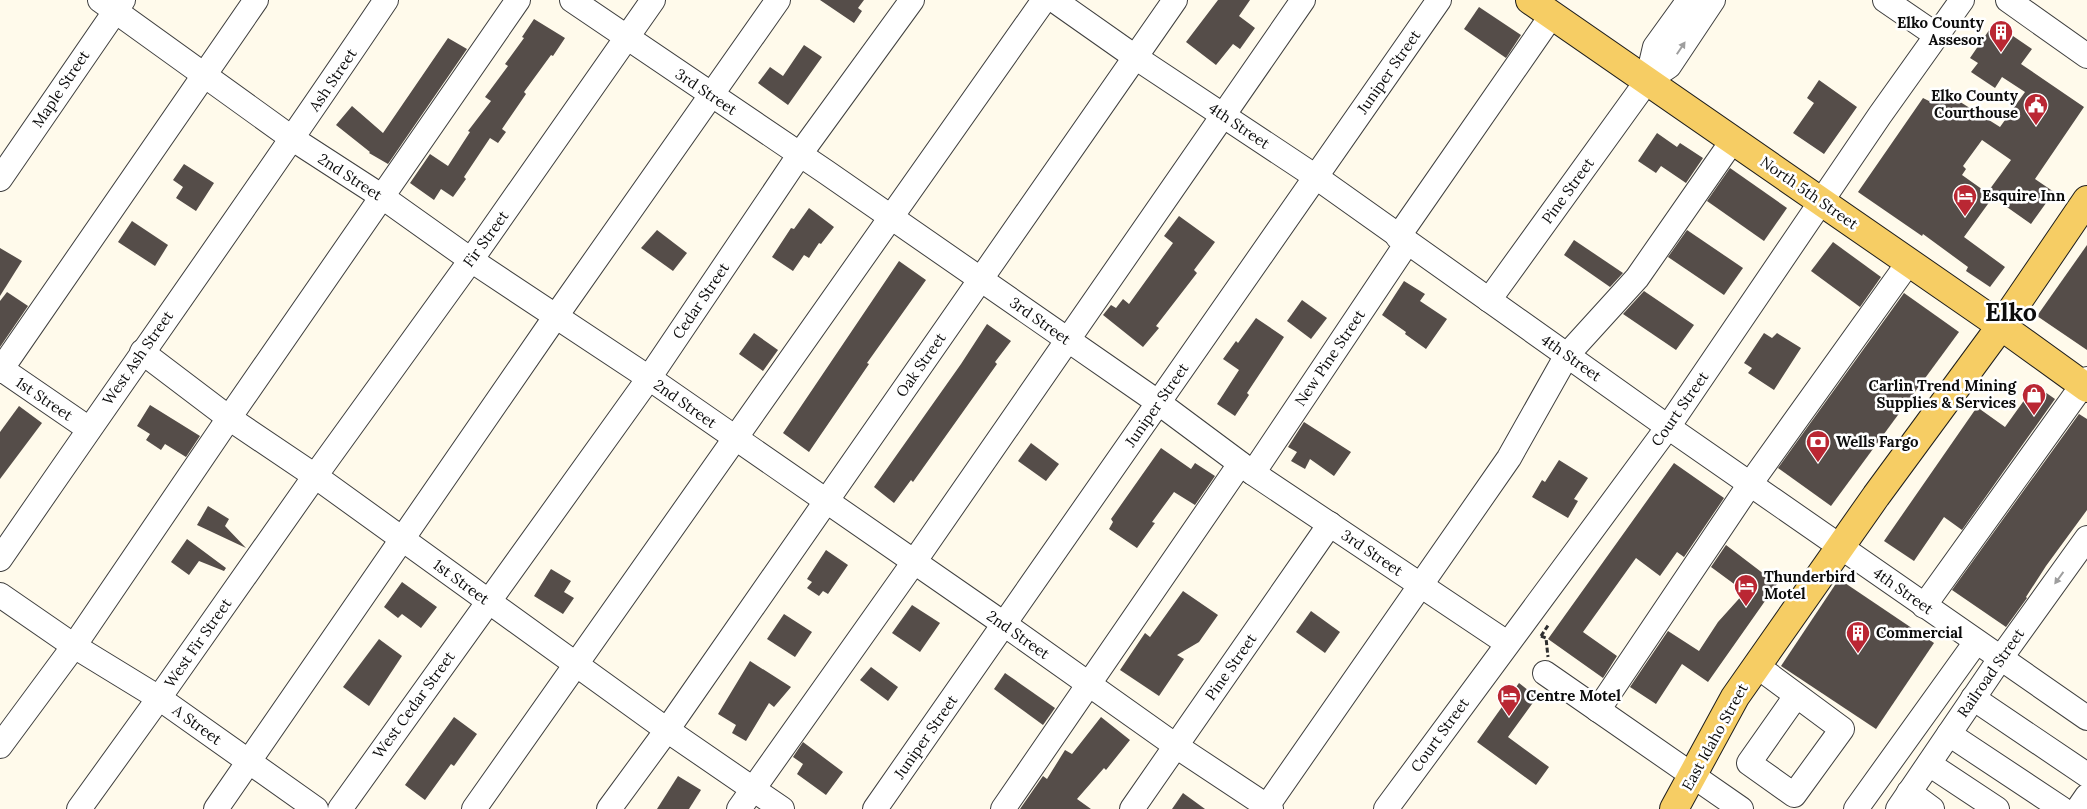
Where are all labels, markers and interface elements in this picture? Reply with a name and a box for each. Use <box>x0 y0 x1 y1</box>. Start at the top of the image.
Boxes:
place label: Elko County Assesor <box>1897 13 1985 49</box>
building icon: Elko County Assesor <box>1988 19 2014 53</box>
street label: Juniper Street <box>1352 26 1425 118</box>
one-way arrow <box>1676 41 1686 54</box>
street label: Ash Street <box>304 44 361 116</box>
street label: Maple Street <box>28 46 93 131</box>
street label: 3rd Street <box>672 64 741 119</box>
place label: Elko County Courthouse <box>1931 86 2019 122</box>
public building icon: Elko County Courthouse <box>2023 92 2049 126</box>
street label: 4th Street <box>1205 98 1274 153</box>
street label: 2nd Street <box>315 149 386 204</box>
street label: North 5th Street <box>1757 152 1862 233</box>
street label: Pine Street <box>1537 154 1598 227</box>
hotel icon: Esquire Inn <box>1952 183 1978 217</box>
place label: Esquire Inn <box>1982 186 2066 205</box>
street label: Fir Street <box>459 207 513 271</box>
street label: Cedar Street <box>668 259 733 343</box>
street label: 3rd Street <box>1006 293 1075 349</box>
district label: Elko <box>1985 296 2037 328</box>
street label: New Pine Street <box>1290 306 1369 410</box>
street label: West Ash Street <box>98 307 177 409</box>
street label: Oak Street <box>892 329 950 401</box>
street label: 4th Street <box>1537 330 1605 385</box>
street label: Juniper Street <box>1120 359 1193 451</box>
street label: Court Street <box>1647 367 1712 450</box>
street label: 1st Street <box>12 373 77 425</box>
street label: 2nd Street <box>650 375 721 432</box>
place label: Carlin Trend Mining Supplies & Services <box>1869 376 2017 412</box>
shop icon: Carlin Trend Mining Supplies & Services <box>2021 382 2047 416</box>
bank icon: Wells Fargo <box>1805 429 1831 463</box>
place label: Wells Fargo <box>1836 432 1919 451</box>
street label: 3rd Street <box>1338 525 1407 580</box>
street label: 1st Street <box>430 555 493 608</box>
street label: 4th Street <box>1869 563 1937 618</box>
place label: Thunderbird Motel <box>1764 567 1855 603</box>
one-way arrow <box>2053 571 2064 584</box>
hotel icon: Thunderbird Motel <box>1733 573 1759 607</box>
street label: West Fir Street <box>160 594 235 691</box>
street label: 2nd Street <box>983 606 1054 663</box>
building icon: Commercial <box>1845 620 1871 654</box>
place label: Commercial <box>1876 623 1963 642</box>
street label: Railroad Street <box>1953 625 2028 721</box>
street label: Pine Street <box>1201 630 1261 704</box>
street label: West Cedar Street <box>368 647 459 762</box>
street label: East Idaho Street <box>1677 680 1752 794</box>
hotel icon: Centre Motel <box>1496 683 1522 717</box>
place label: Centre Motel <box>1526 686 1621 705</box>
street label: Juniper Street <box>889 691 962 783</box>
street label: Court Street <box>1406 694 1473 776</box>
street label: A Street <box>168 700 226 749</box>

